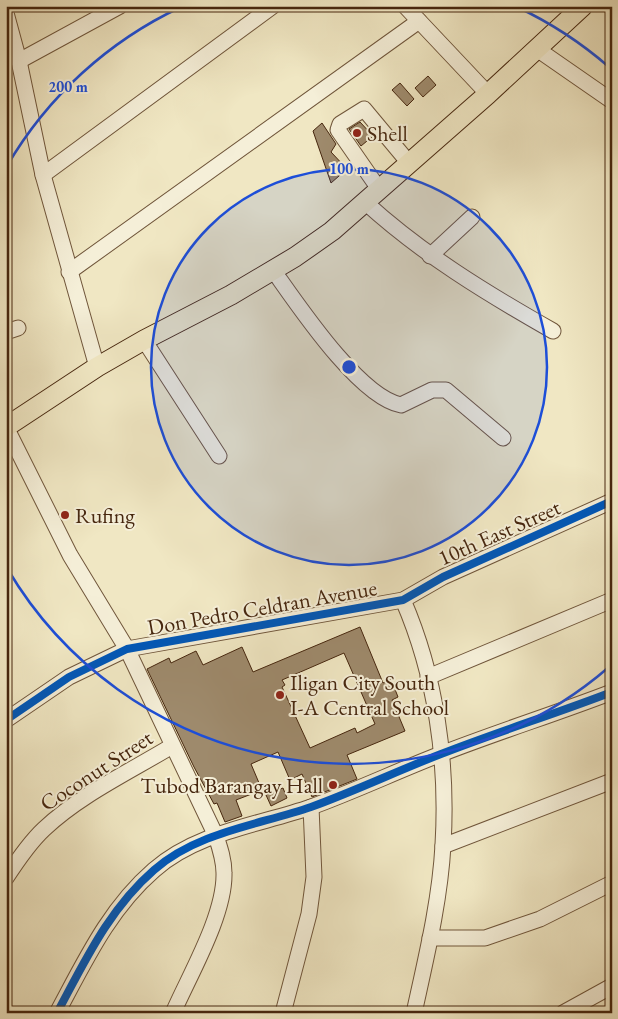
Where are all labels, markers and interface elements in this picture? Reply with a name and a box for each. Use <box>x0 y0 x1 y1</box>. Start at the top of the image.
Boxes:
text: 200 m <box>48 77 88 96</box>
place label: Shell <box>367 119 408 148</box>
marker: Shell <box>351 127 363 139</box>
text: 100 m <box>329 159 369 178</box>
centre of rings <box>340 358 358 376</box>
street label: 10th East Street <box>433 493 565 572</box>
place label: Rufing <box>75 501 135 530</box>
marker: Rufing <box>59 509 71 521</box>
street label: Don Pedro Celdran Avenue <box>145 573 380 642</box>
place label: Iligan City South I-A Central School <box>290 668 449 722</box>
marker: Iligan City South I-A Central School <box>274 689 286 701</box>
street label: Coconut Street <box>34 723 158 818</box>
place label: Tubod Barangay Hall <box>140 771 323 800</box>
marker: Tubod Barangay Hall <box>327 779 339 791</box>

